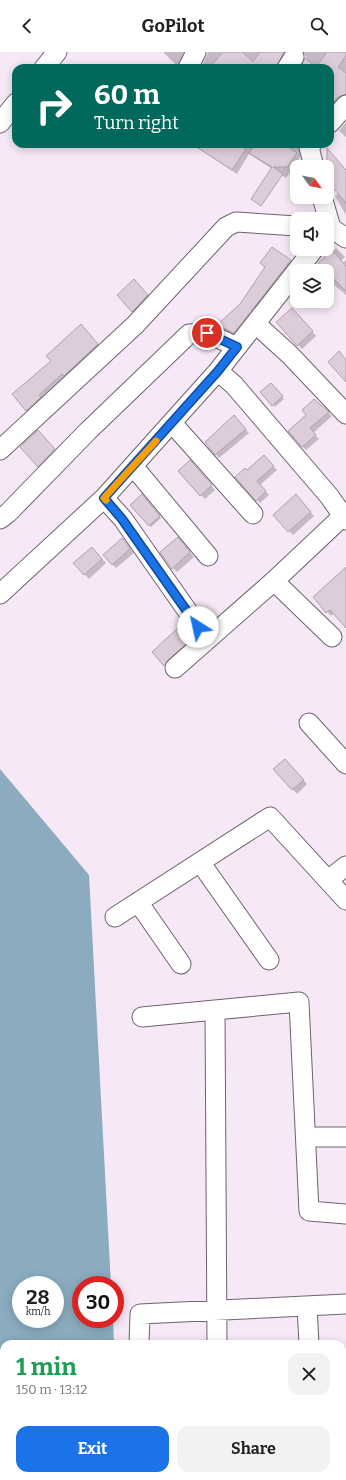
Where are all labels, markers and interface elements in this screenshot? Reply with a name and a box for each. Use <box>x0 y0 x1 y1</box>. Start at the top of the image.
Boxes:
icon: back <box>16 15 38 37</box>
text: GoPilot <box>141 15 205 37</box>
icon: search <box>308 15 330 37</box>
text: 60 m <box>94 78 160 111</box>
icon: right <box>28 80 80 132</box>
text: Turn right <box>94 112 179 134</box>
north arrow <box>290 160 334 204</box>
map controls <box>290 160 334 308</box>
button: sound <box>290 212 334 256</box>
button: layers <box>290 264 334 308</box>
pin <box>190 316 224 350</box>
icon: arrive <box>196 322 218 344</box>
position arrow <box>177 606 219 648</box>
speed limit sign: 30 <box>72 1276 124 1328</box>
text: 28 <box>26 1285 50 1309</box>
text: km/h <box>26 1306 50 1318</box>
text: 1 min <box>16 1353 77 1381</box>
button: close <box>288 1353 330 1395</box>
text: 150 m · 13:12 <box>16 1382 87 1397</box>
button: Exit <box>16 1426 169 1472</box>
button: Share <box>177 1426 330 1472</box>

